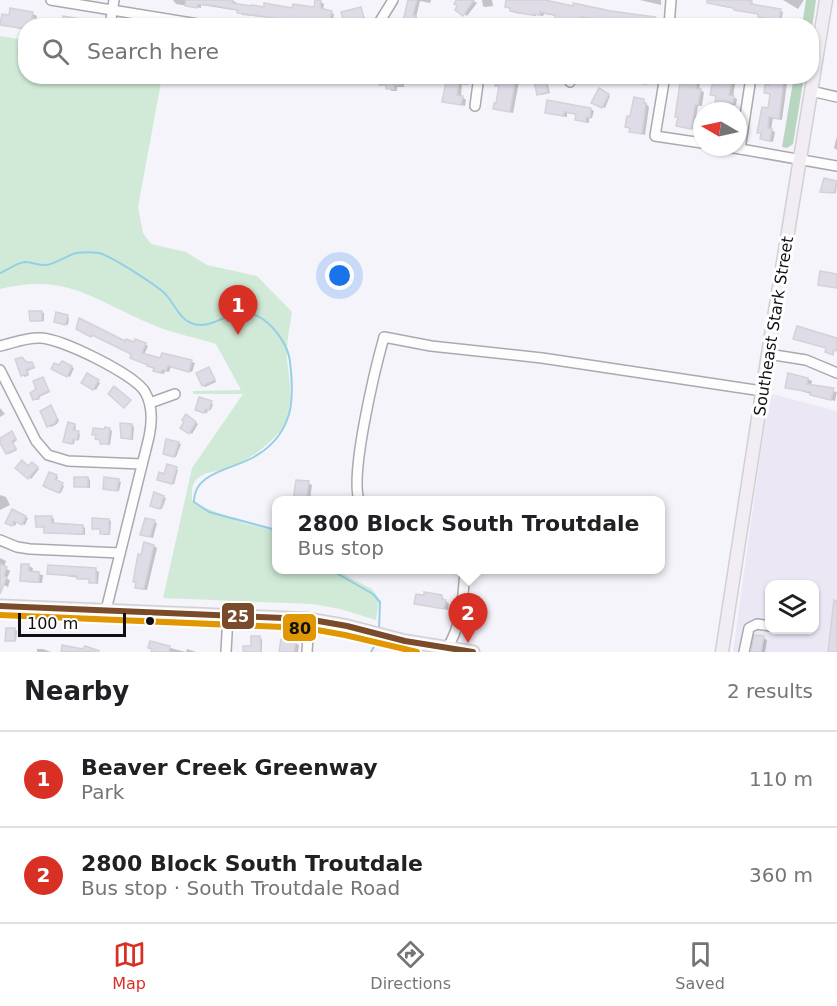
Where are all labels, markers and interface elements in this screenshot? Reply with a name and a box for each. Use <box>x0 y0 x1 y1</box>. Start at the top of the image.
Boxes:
search box <box>18 18 819 84</box>
icon: search <box>39 35 72 68</box>
text: Search here <box>87 39 219 64</box>
north arrow <box>693 102 747 156</box>
street label: Southeast Stark Street <box>750 235 797 417</box>
your location <box>325 261 354 290</box>
pin: 1 <box>218 286 258 335</box>
popup <box>272 496 665 574</box>
text: 2800 Block South Troutdale <box>298 511 639 536</box>
text: Bus stop <box>298 536 384 560</box>
map controls <box>765 580 819 634</box>
button: layers <box>765 580 819 634</box>
pin: 2 <box>448 594 488 643</box>
line badge: 25 <box>221 602 255 630</box>
text: 25 <box>227 607 249 626</box>
scale bar <box>18 610 126 638</box>
line badge: 80 <box>282 613 317 642</box>
text: 100 m <box>27 614 78 633</box>
unlabelled marker <box>144 615 156 627</box>
text: 80 <box>289 619 311 638</box>
text: Nearby <box>24 676 129 706</box>
text: 2 results <box>727 679 813 703</box>
text: Beaver Creek Greenway <box>81 755 378 780</box>
text: 1 <box>37 767 50 791</box>
text: 110 m <box>749 767 813 791</box>
text: Park <box>81 780 124 804</box>
text: 2800 Block South Troutdale <box>81 851 423 876</box>
text: 2 <box>37 863 50 887</box>
text: 360 m <box>749 863 813 887</box>
text: Bus stop · South Troutdale Road <box>81 876 400 900</box>
tab: Map <box>112 938 146 993</box>
tab: Directions <box>370 938 451 993</box>
tab: Saved <box>675 938 725 993</box>

